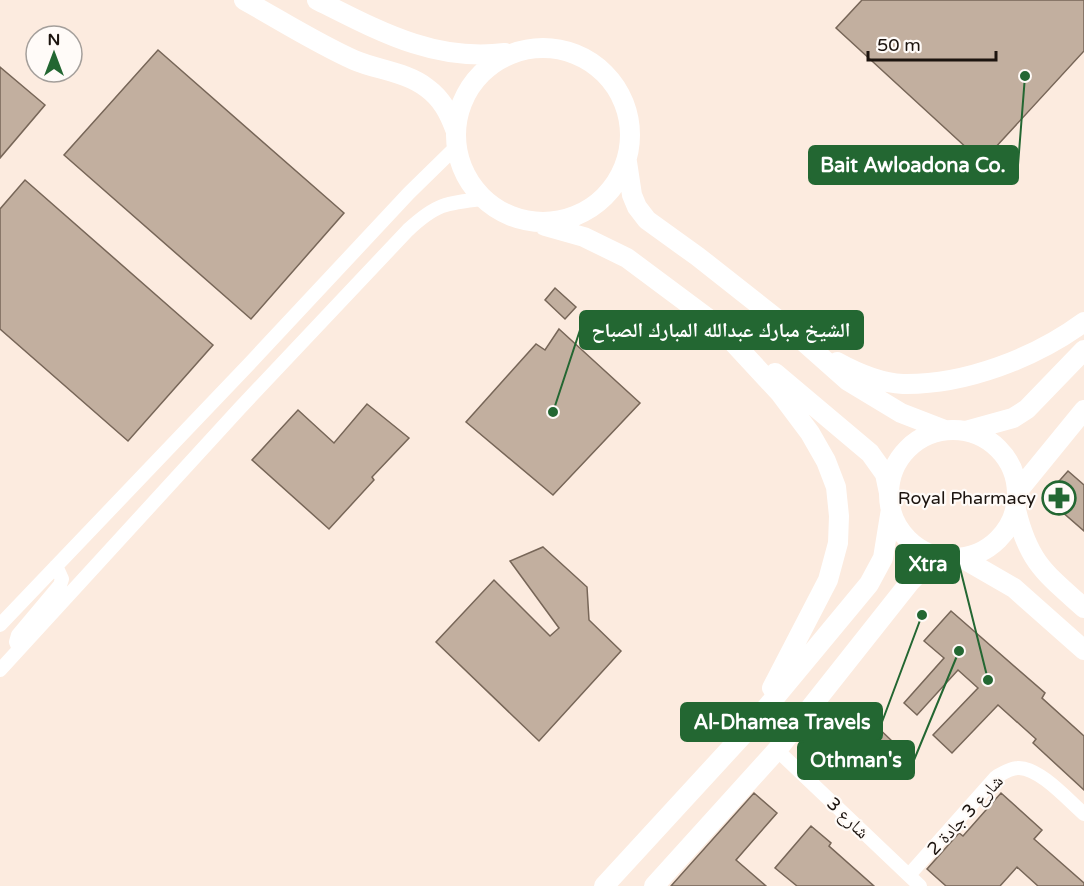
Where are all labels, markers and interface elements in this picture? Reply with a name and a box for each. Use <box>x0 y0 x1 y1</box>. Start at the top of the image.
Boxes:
north arrow <box>24 24 84 84</box>
scale bar <box>868 24 996 62</box>
text: N <box>48 30 60 50</box>
text: 50 m <box>877 34 921 56</box>
callout: Bait Awloadona Co. <box>809 146 1018 184</box>
text: Bait Awloadona Co. <box>820 154 1006 178</box>
callout: الشيخ مبارك عبدالله المبارك الصباح <box>580 311 863 349</box>
text: الشيخ مبارك عبدالله المبارك الصباح <box>592 319 850 343</box>
pharmacy icon: Royal Pharmacy <box>1041 480 1077 516</box>
place label: Royal Pharmacy <box>898 487 1036 509</box>
callout: Xtra <box>896 545 959 583</box>
text: Xtra <box>908 553 948 577</box>
callout: Al-Dhamea Travels <box>681 703 882 741</box>
text: Al-Dhamea Travels <box>693 711 871 735</box>
callout: Othman's <box>798 741 914 779</box>
text: Othman's <box>810 749 902 773</box>
street label: شارع 3 جادة 2 <box>922 770 1008 860</box>
street label: شارع 3 <box>822 793 874 843</box>

